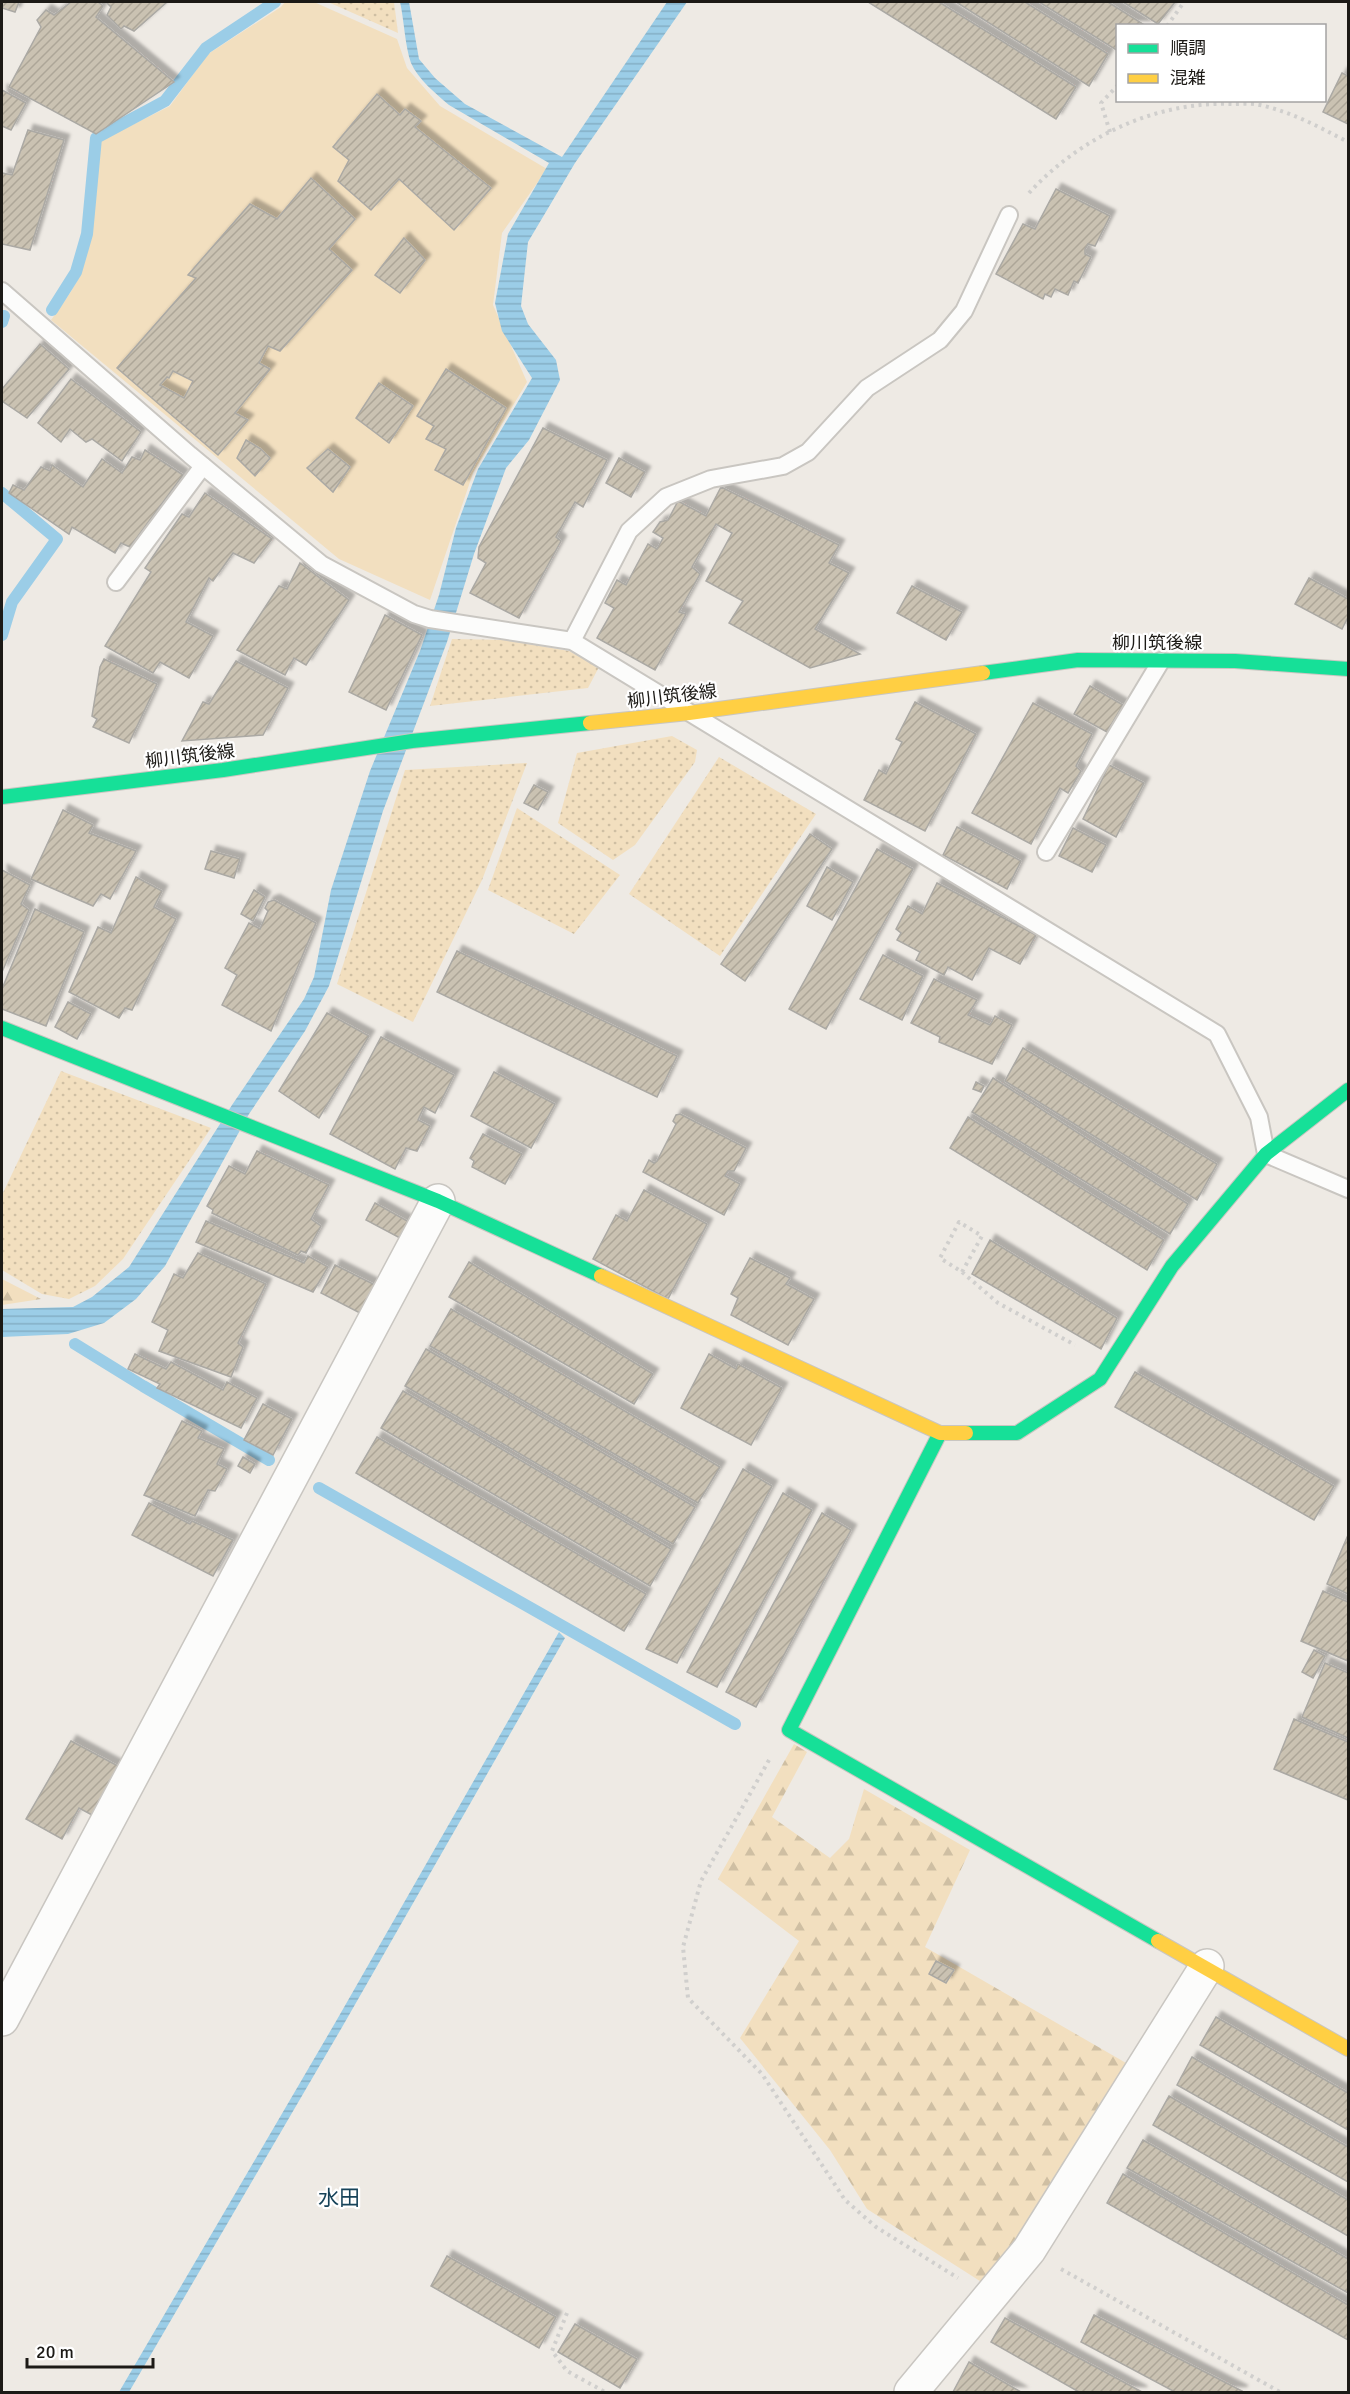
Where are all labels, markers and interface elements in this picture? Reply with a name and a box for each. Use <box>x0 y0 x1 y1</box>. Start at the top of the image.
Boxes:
legend <box>1116 24 1326 102</box>
text: 順調 <box>1170 37 1206 59</box>
text: 混雑 <box>1170 67 1206 89</box>
street label: 柳川筑後線 <box>1112 632 1202 654</box>
street label: 柳川筑後線 <box>626 680 718 712</box>
street label: 柳川筑後線 <box>144 740 236 772</box>
district label: 水田 <box>318 2185 360 2211</box>
scale bar <box>27 2331 153 2369</box>
text: 20 m <box>36 2341 74 2363</box>

